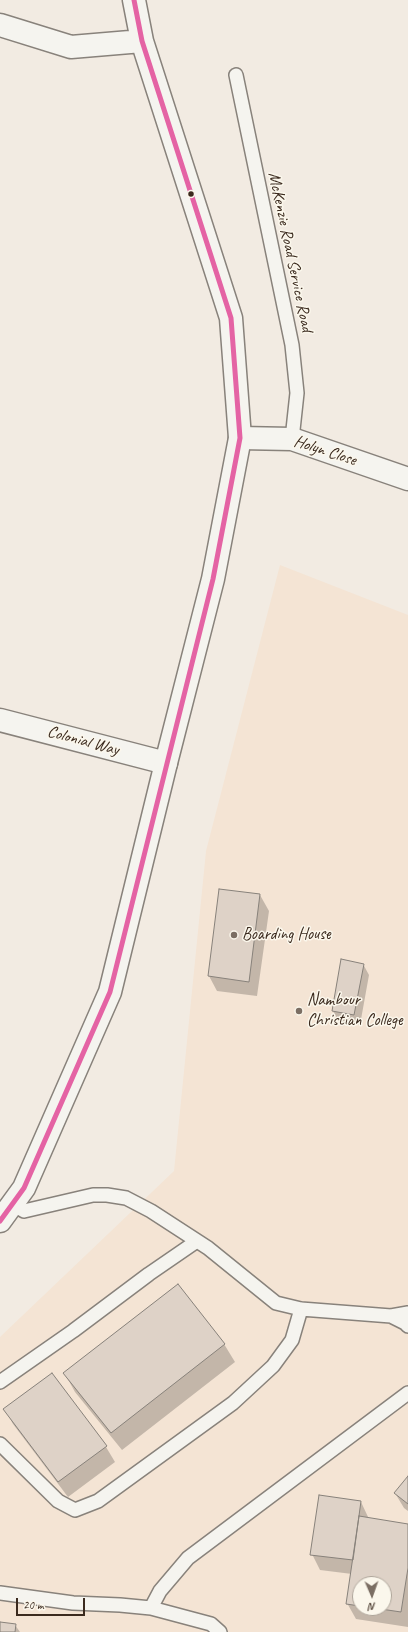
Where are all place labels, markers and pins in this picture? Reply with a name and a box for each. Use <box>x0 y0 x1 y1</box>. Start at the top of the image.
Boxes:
unlabelled marker <box>186 189 196 199</box>
place label: Boarding House <box>242 925 331 945</box>
marker: Boarding House <box>229 930 239 940</box>
place label: Nambour Christian College <box>307 991 402 1031</box>
marker: Nambour Christian College <box>294 1006 304 1016</box>

